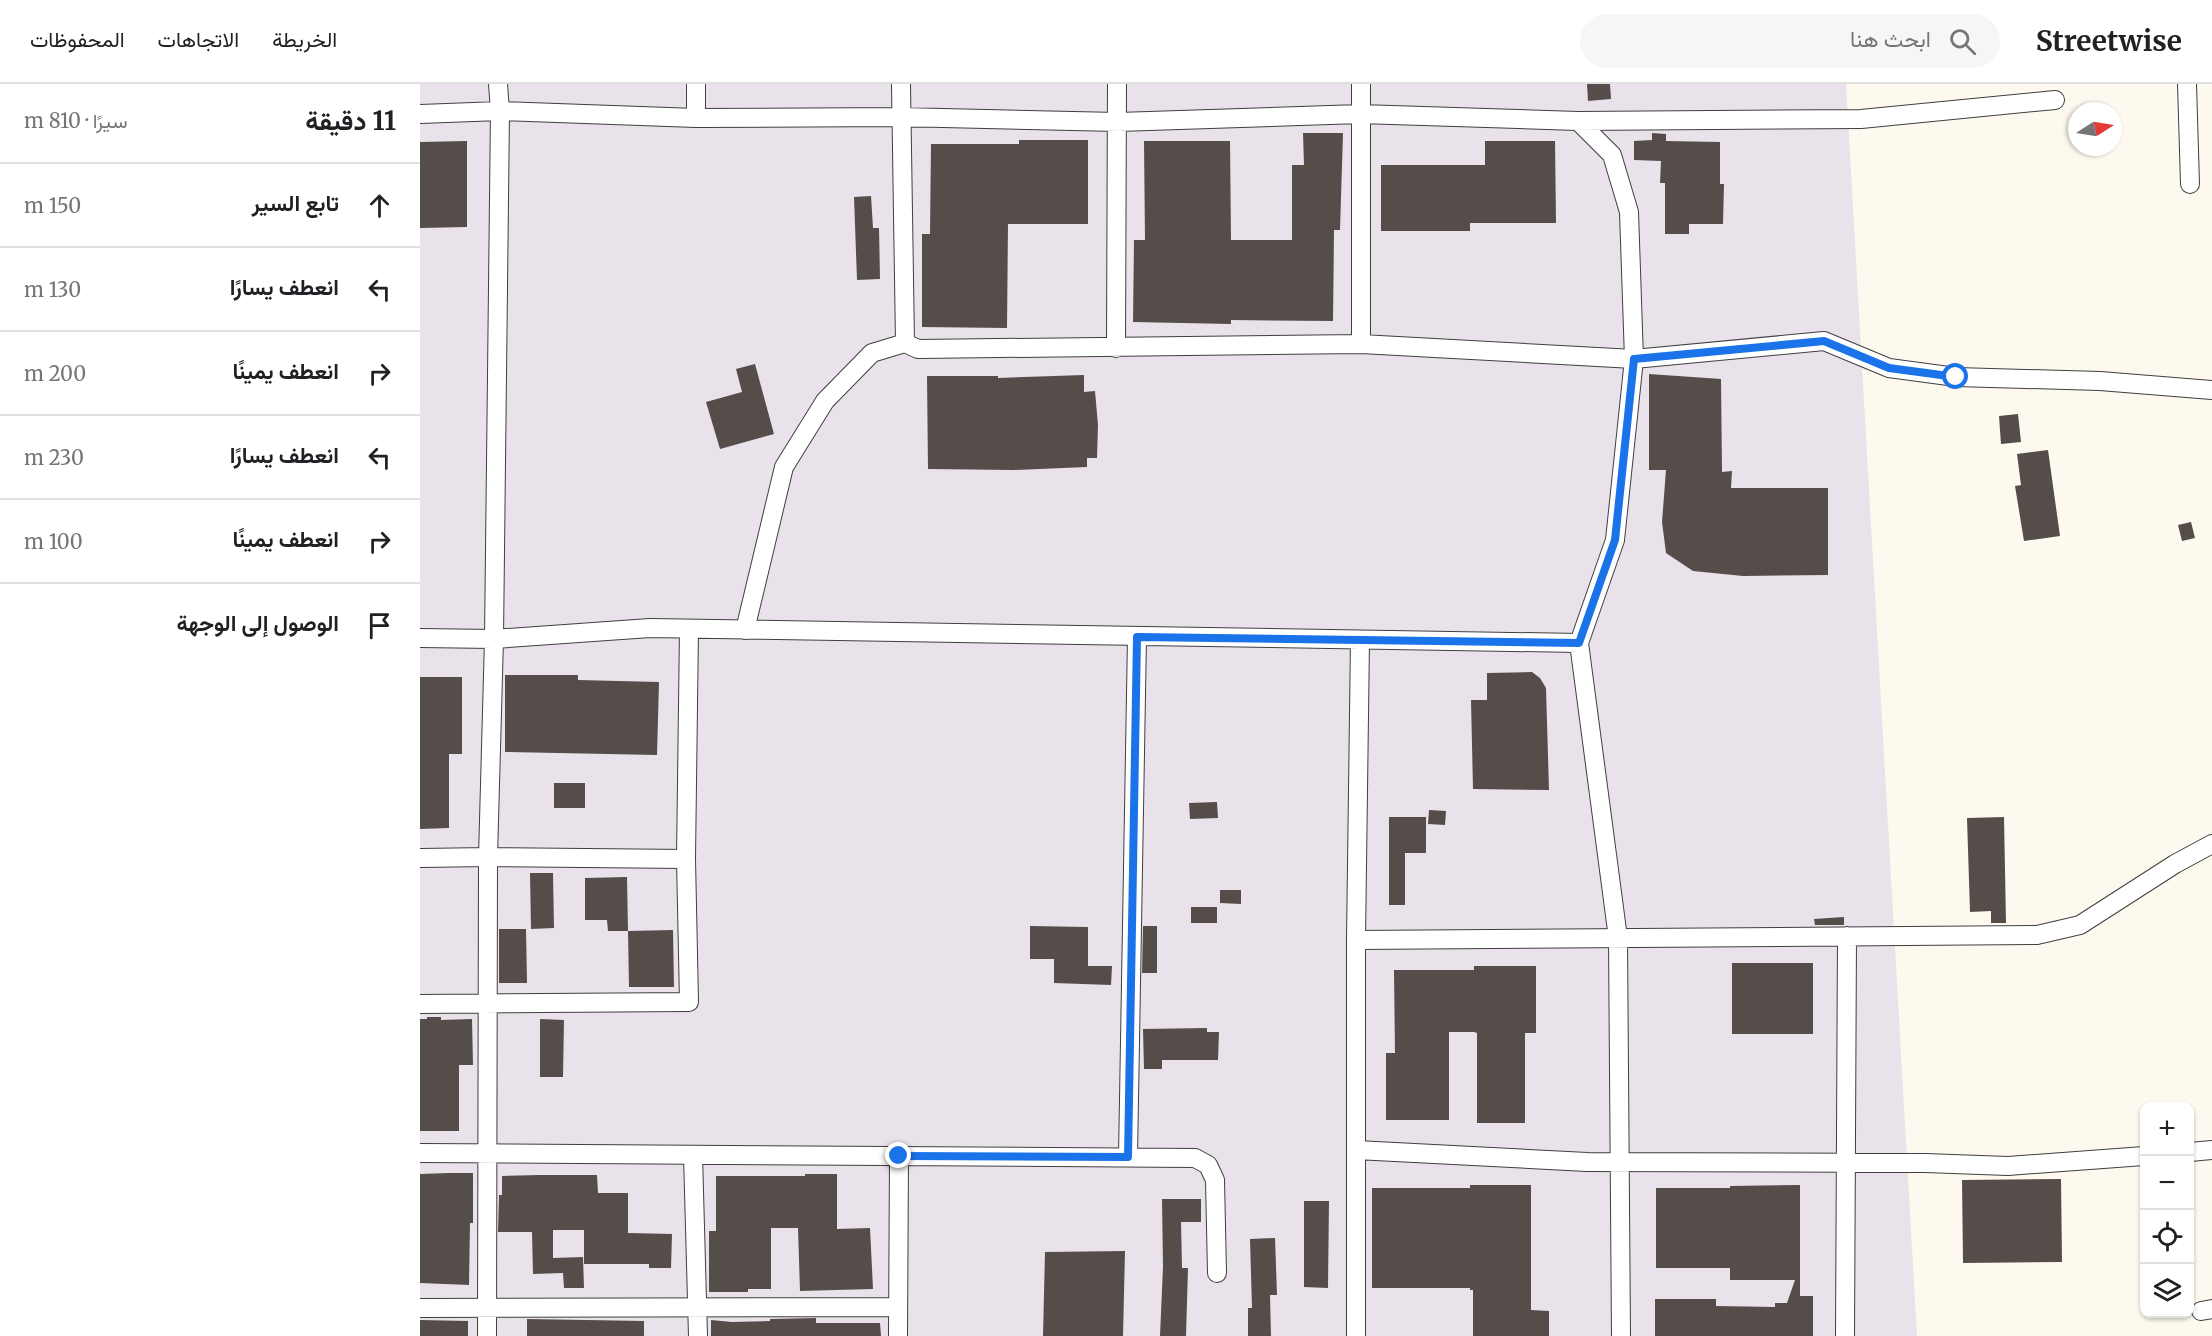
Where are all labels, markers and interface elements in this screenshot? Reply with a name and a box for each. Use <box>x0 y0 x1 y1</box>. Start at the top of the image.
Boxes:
search box <box>1580 14 2000 68</box>
text: Streetwise <box>2036 23 2182 59</box>
text: ابحث هنا <box>1850 25 1931 53</box>
icon: search <box>1946 25 1979 58</box>
text: المحفوظات <box>30 26 125 53</box>
text: الاتجاهات <box>158 26 239 53</box>
text: الخريطة <box>272 26 337 53</box>
north arrow <box>2068 102 2122 156</box>
text: 11 دقيقة <box>305 104 396 137</box>
text: سيرًا · 810 m <box>24 108 127 133</box>
text: تابع السير <box>252 189 339 217</box>
icon: ahead <box>363 189 396 222</box>
text: 150 m <box>24 193 81 218</box>
text: انعطف يسارًا <box>230 273 339 301</box>
icon: left <box>363 273 396 306</box>
text: 130 m <box>24 277 81 302</box>
text: انعطف يمينًا <box>232 357 339 385</box>
icon: right <box>363 357 396 390</box>
text: 200 m <box>24 361 86 386</box>
route start <box>1942 363 1968 389</box>
text: انعطف يسارًا <box>230 441 339 469</box>
icon: left <box>363 441 396 474</box>
text: 230 m <box>24 445 84 470</box>
text: انعطف يمينًا <box>232 525 339 553</box>
icon: right <box>363 525 396 558</box>
text: 100 m <box>24 529 83 554</box>
text: الوصول إلى الوجهة <box>176 609 339 637</box>
icon: arrive <box>363 609 396 642</box>
map controls <box>2140 1102 2194 1318</box>
button: + <box>2140 1102 2194 1156</box>
route end <box>885 1142 911 1168</box>
button: − <box>2140 1156 2194 1210</box>
button: locate <box>2140 1210 2194 1264</box>
button: layers <box>2140 1264 2194 1318</box>

